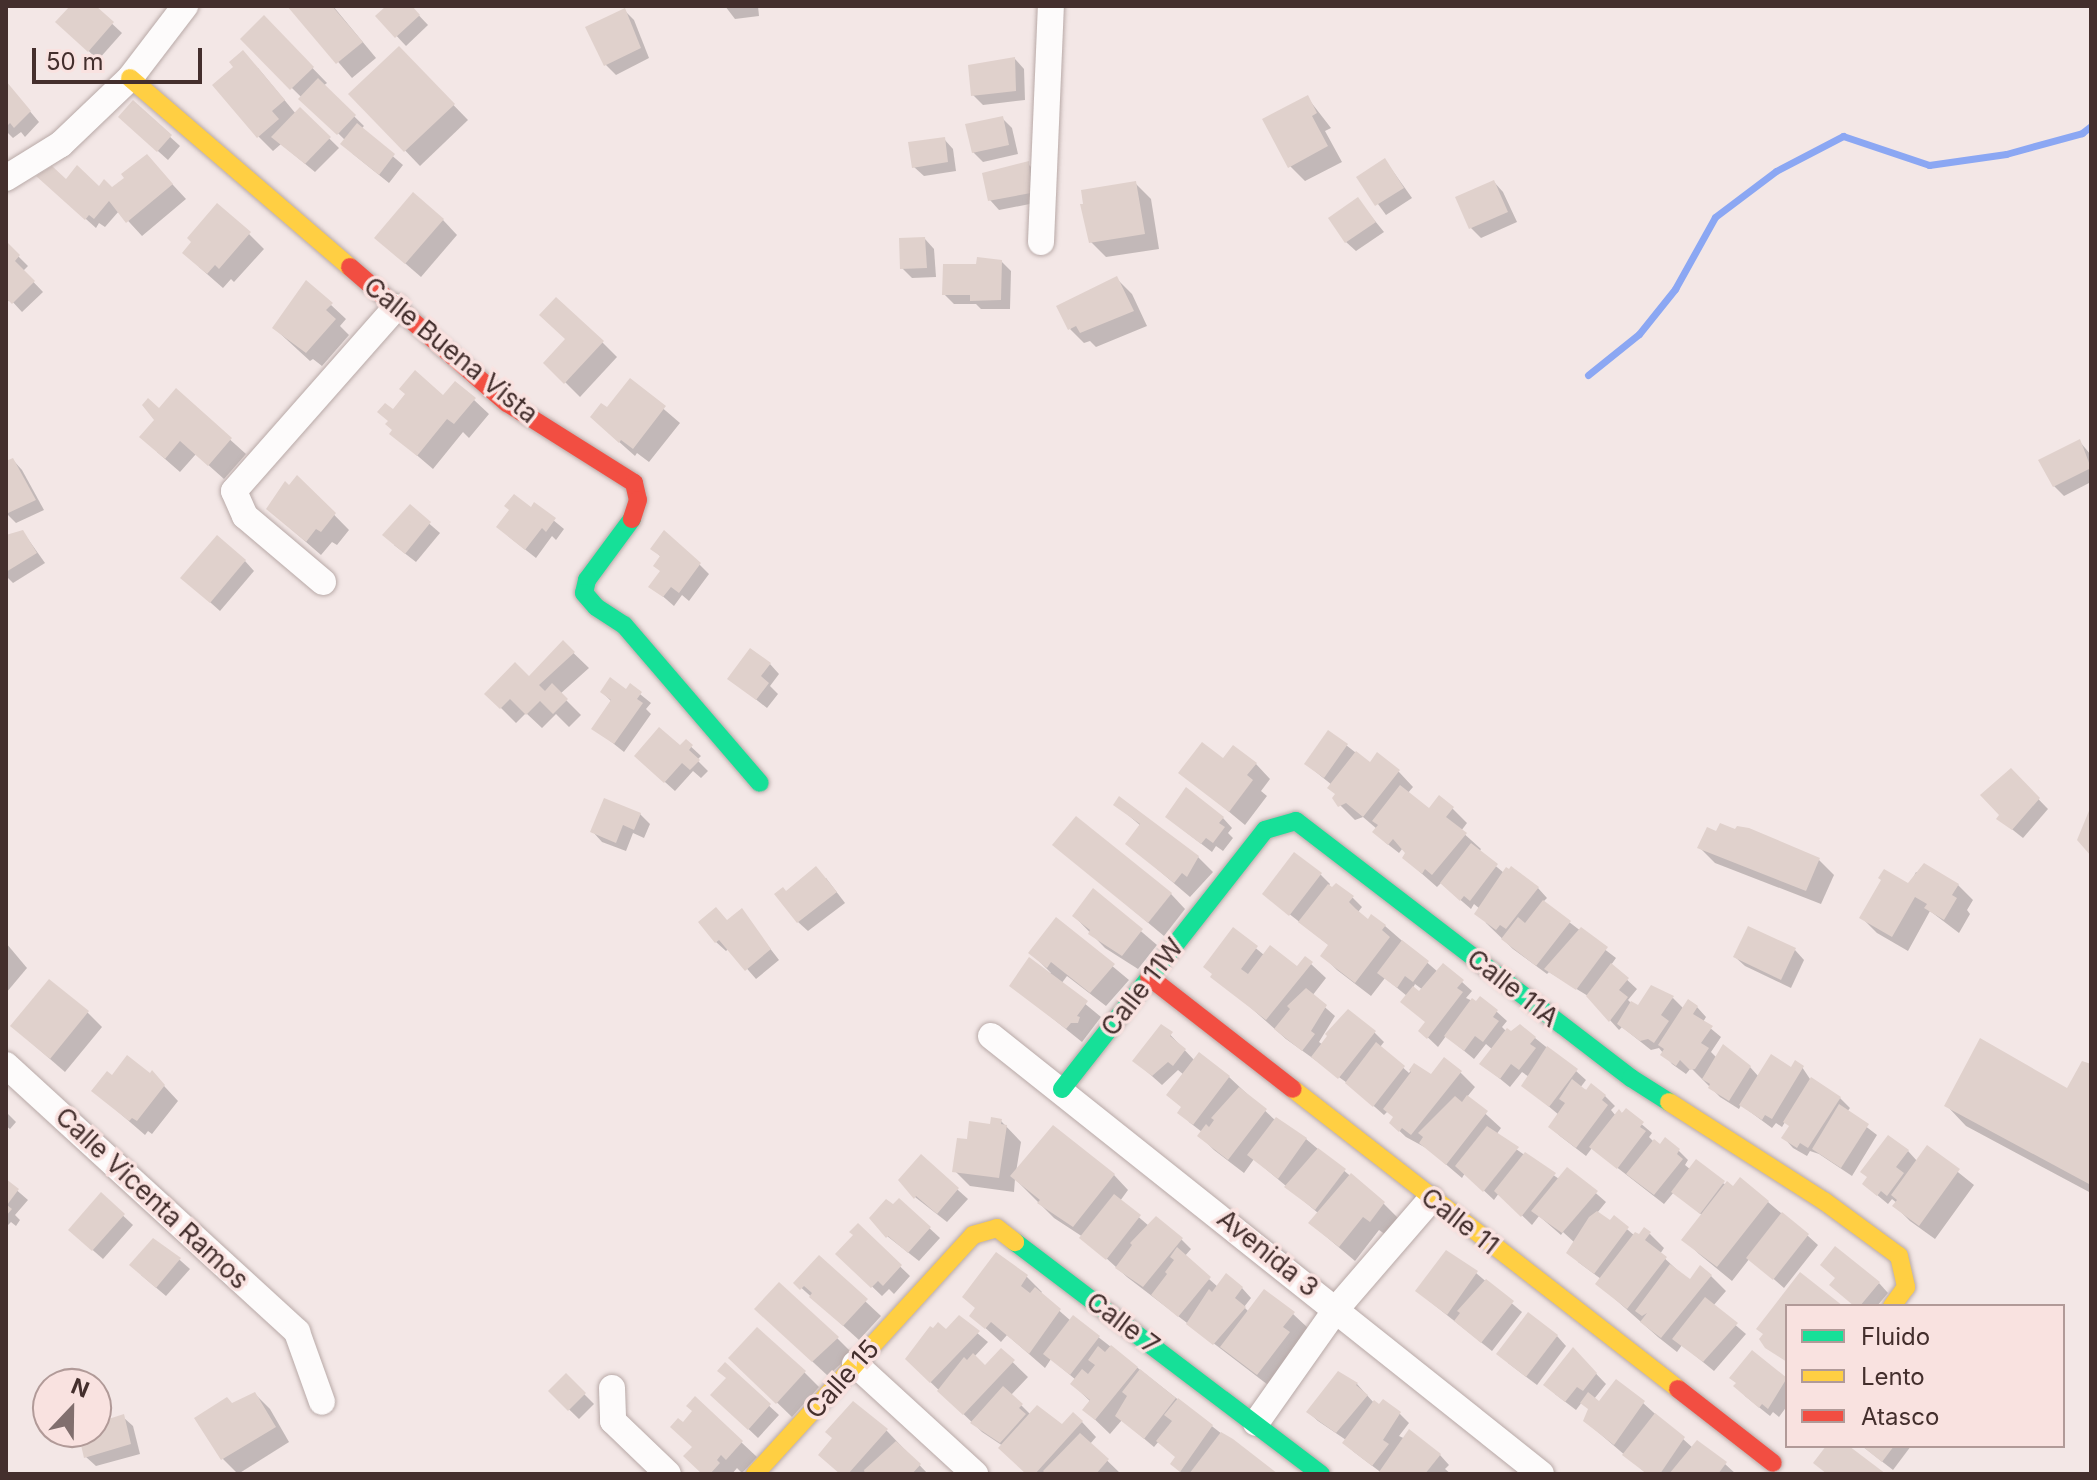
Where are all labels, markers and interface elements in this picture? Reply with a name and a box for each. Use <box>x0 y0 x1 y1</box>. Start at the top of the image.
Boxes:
scale bar <box>36 32 206 82</box>
text: 50 m <box>46 47 104 76</box>
street label: Calle Buena Vista <box>358 270 544 430</box>
street label: Calle 11W <box>1094 932 1190 1042</box>
street label: Calle 11A <box>1461 943 1565 1033</box>
street label: Calle Vicenta Ramos <box>49 1101 255 1295</box>
street label: Calle 11 <box>1415 1181 1505 1261</box>
street label: Avenida 3 <box>1211 1203 1325 1303</box>
street label: Calle 7 <box>1080 1285 1166 1361</box>
legend <box>1785 1304 2065 1448</box>
text: Fluido <box>1861 1322 1930 1351</box>
street label: Calle 15 <box>799 1333 885 1425</box>
text: Lento <box>1861 1362 1925 1391</box>
north arrow <box>32 1368 112 1448</box>
text: N <box>68 1372 93 1403</box>
text: Atasco <box>1861 1402 1939 1431</box>

